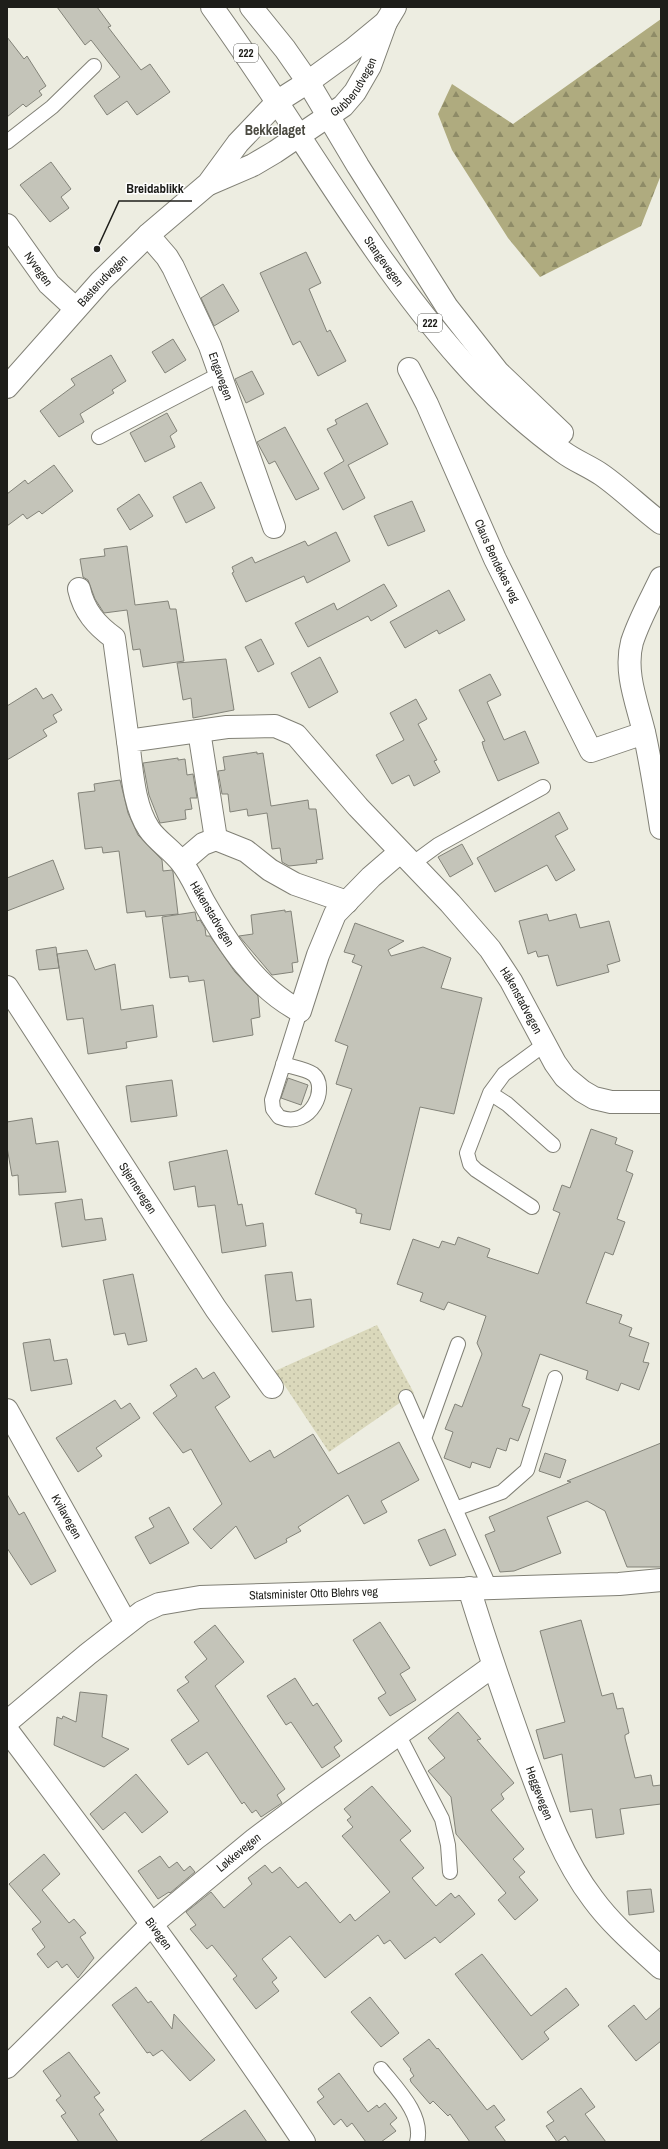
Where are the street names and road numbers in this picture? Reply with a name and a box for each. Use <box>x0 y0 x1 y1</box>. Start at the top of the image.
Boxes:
road number: 222 <box>234 44 258 62</box>
street label: Gubberudvegen <box>327 55 380 120</box>
street label: Stangevegen <box>360 233 407 290</box>
street label: Nyvegen <box>21 249 56 289</box>
street label: Basterudvegen <box>74 251 131 310</box>
road number: 222 <box>418 314 442 332</box>
street label: Engavegen <box>205 350 237 402</box>
street label: Claus Bendekes veg <box>470 517 524 606</box>
street label: Håkenstadvegen <box>186 878 238 950</box>
street label: Håkenstadvegen <box>496 964 546 1037</box>
street label: Stjernevegen <box>115 1160 160 1217</box>
street label: Kvilavegen <box>48 1491 85 1542</box>
street label: Statsminister Otto Blehrs veg <box>249 1583 379 1603</box>
street label: Heggevegen <box>522 1764 557 1822</box>
street label: Løkkevegen <box>213 1829 264 1876</box>
street label: Bivegen <box>141 1914 176 1953</box>

